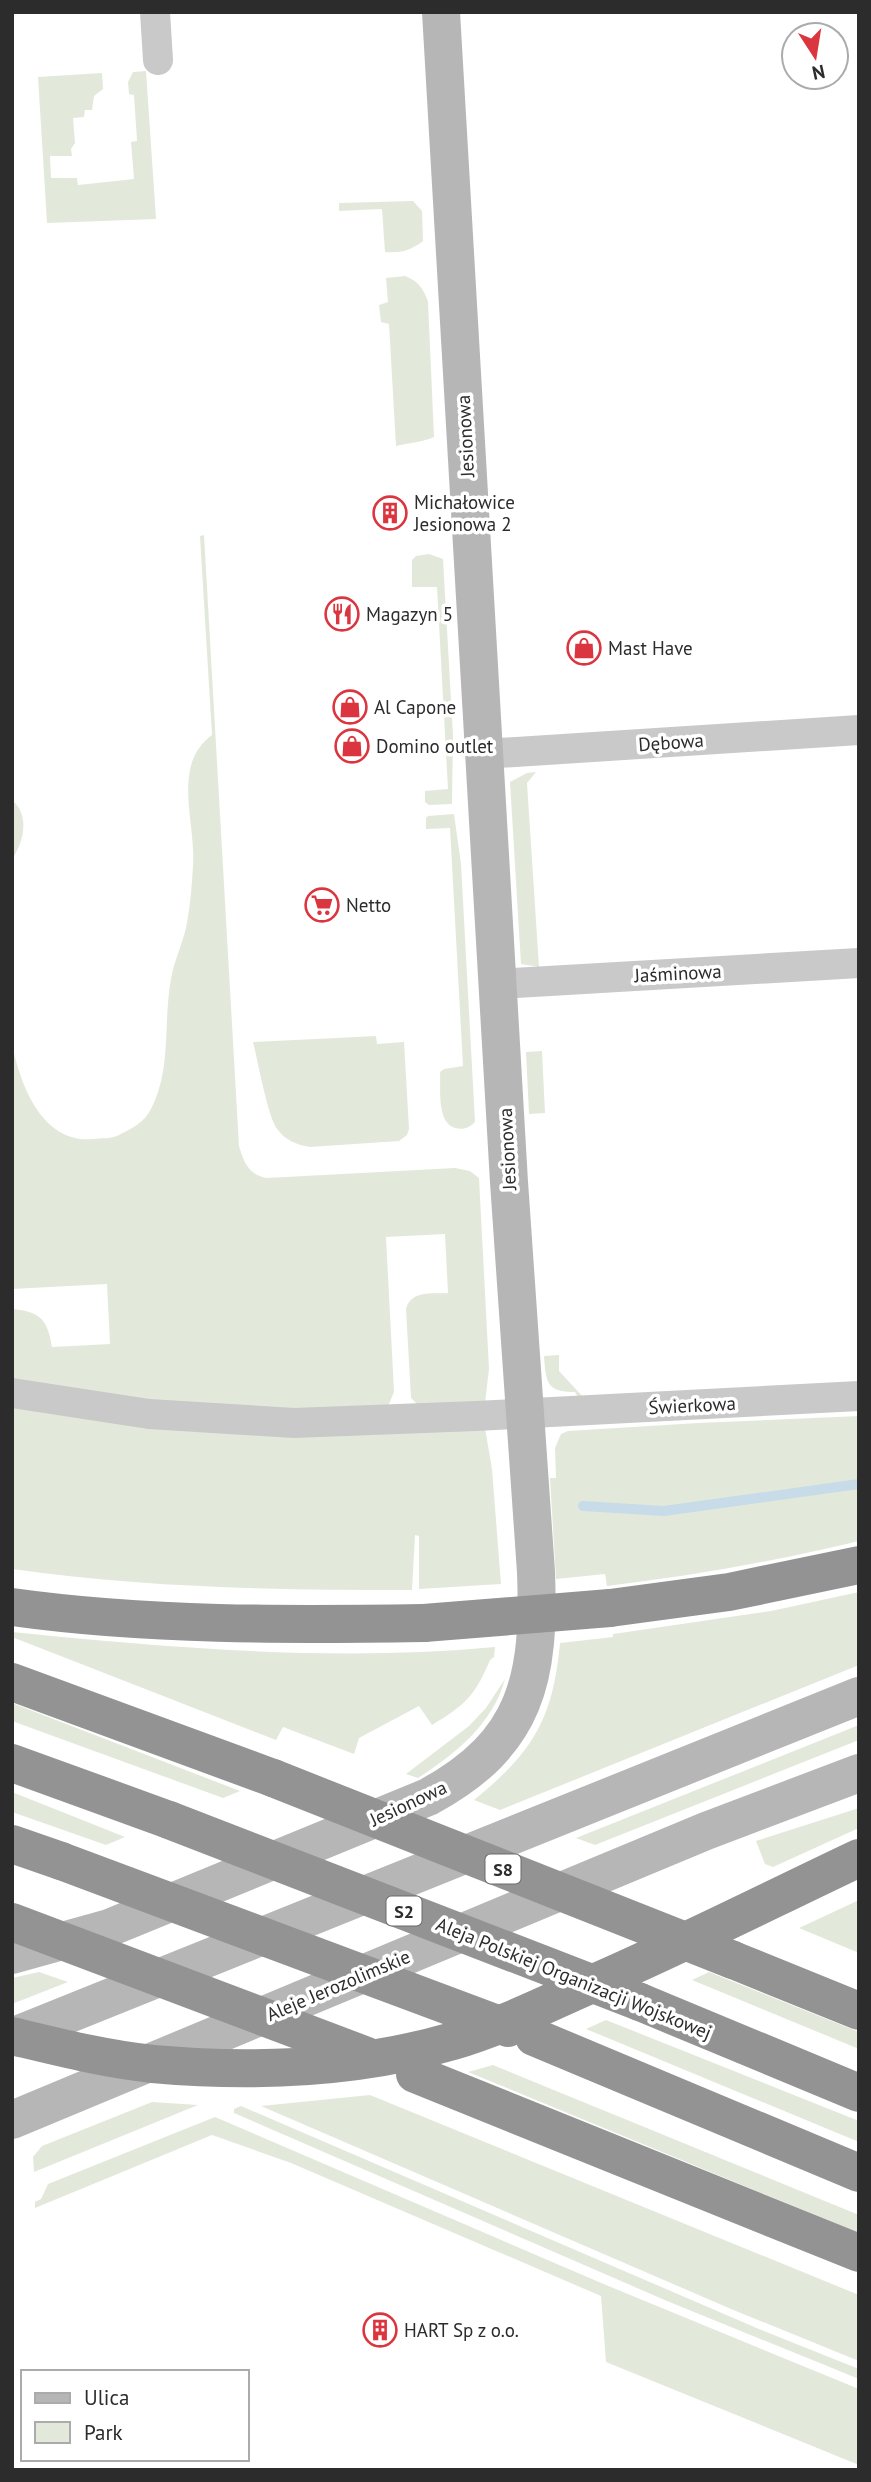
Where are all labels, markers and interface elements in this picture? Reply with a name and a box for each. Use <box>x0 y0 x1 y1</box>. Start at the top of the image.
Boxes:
north arrow <box>780 21 850 91</box>
text: N <box>810 60 827 86</box>
street label: Jesionowa <box>451 394 479 479</box>
place label: Michałowice Jesionowa 2 <box>413 490 515 536</box>
building icon: Michałowice Jesionowa 2 <box>371 494 409 532</box>
restaurant icon: Magazyn 5 <box>323 595 361 633</box>
place label: Magazyn 5 <box>366 602 453 626</box>
shop icon: Mast Have <box>565 629 603 667</box>
place label: Mast Have <box>608 636 693 660</box>
shop icon: Al Capone <box>331 688 369 726</box>
place label: Al Capone <box>374 695 456 719</box>
shop icon: Domino outlet <box>333 727 371 765</box>
street label: Dębowa <box>637 728 705 756</box>
place label: Domino outlet <box>376 734 494 758</box>
supermarket icon: Netto <box>303 886 341 924</box>
place label: Netto <box>346 893 391 917</box>
street label: Jaśminowa <box>633 959 722 987</box>
street label: Jesionowa <box>493 1107 521 1192</box>
street label: Świerkowa <box>648 1391 736 1419</box>
street label: Jesionowa <box>365 1775 450 1832</box>
road number: S8 <box>486 1854 520 1884</box>
road number: S2 <box>386 1896 422 1926</box>
street label: Aleja Polskiej Organizacji Wojskowej <box>433 1912 715 2044</box>
street label: Aleje Jerozolimskie <box>262 1944 414 2026</box>
building icon: HART Sp z o.o. <box>361 2311 399 2349</box>
place label: HART Sp z o.o. <box>404 2318 519 2342</box>
legend <box>21 2370 248 2461</box>
text: Ulica <box>84 2384 129 2411</box>
text: Park <box>84 2419 123 2446</box>

